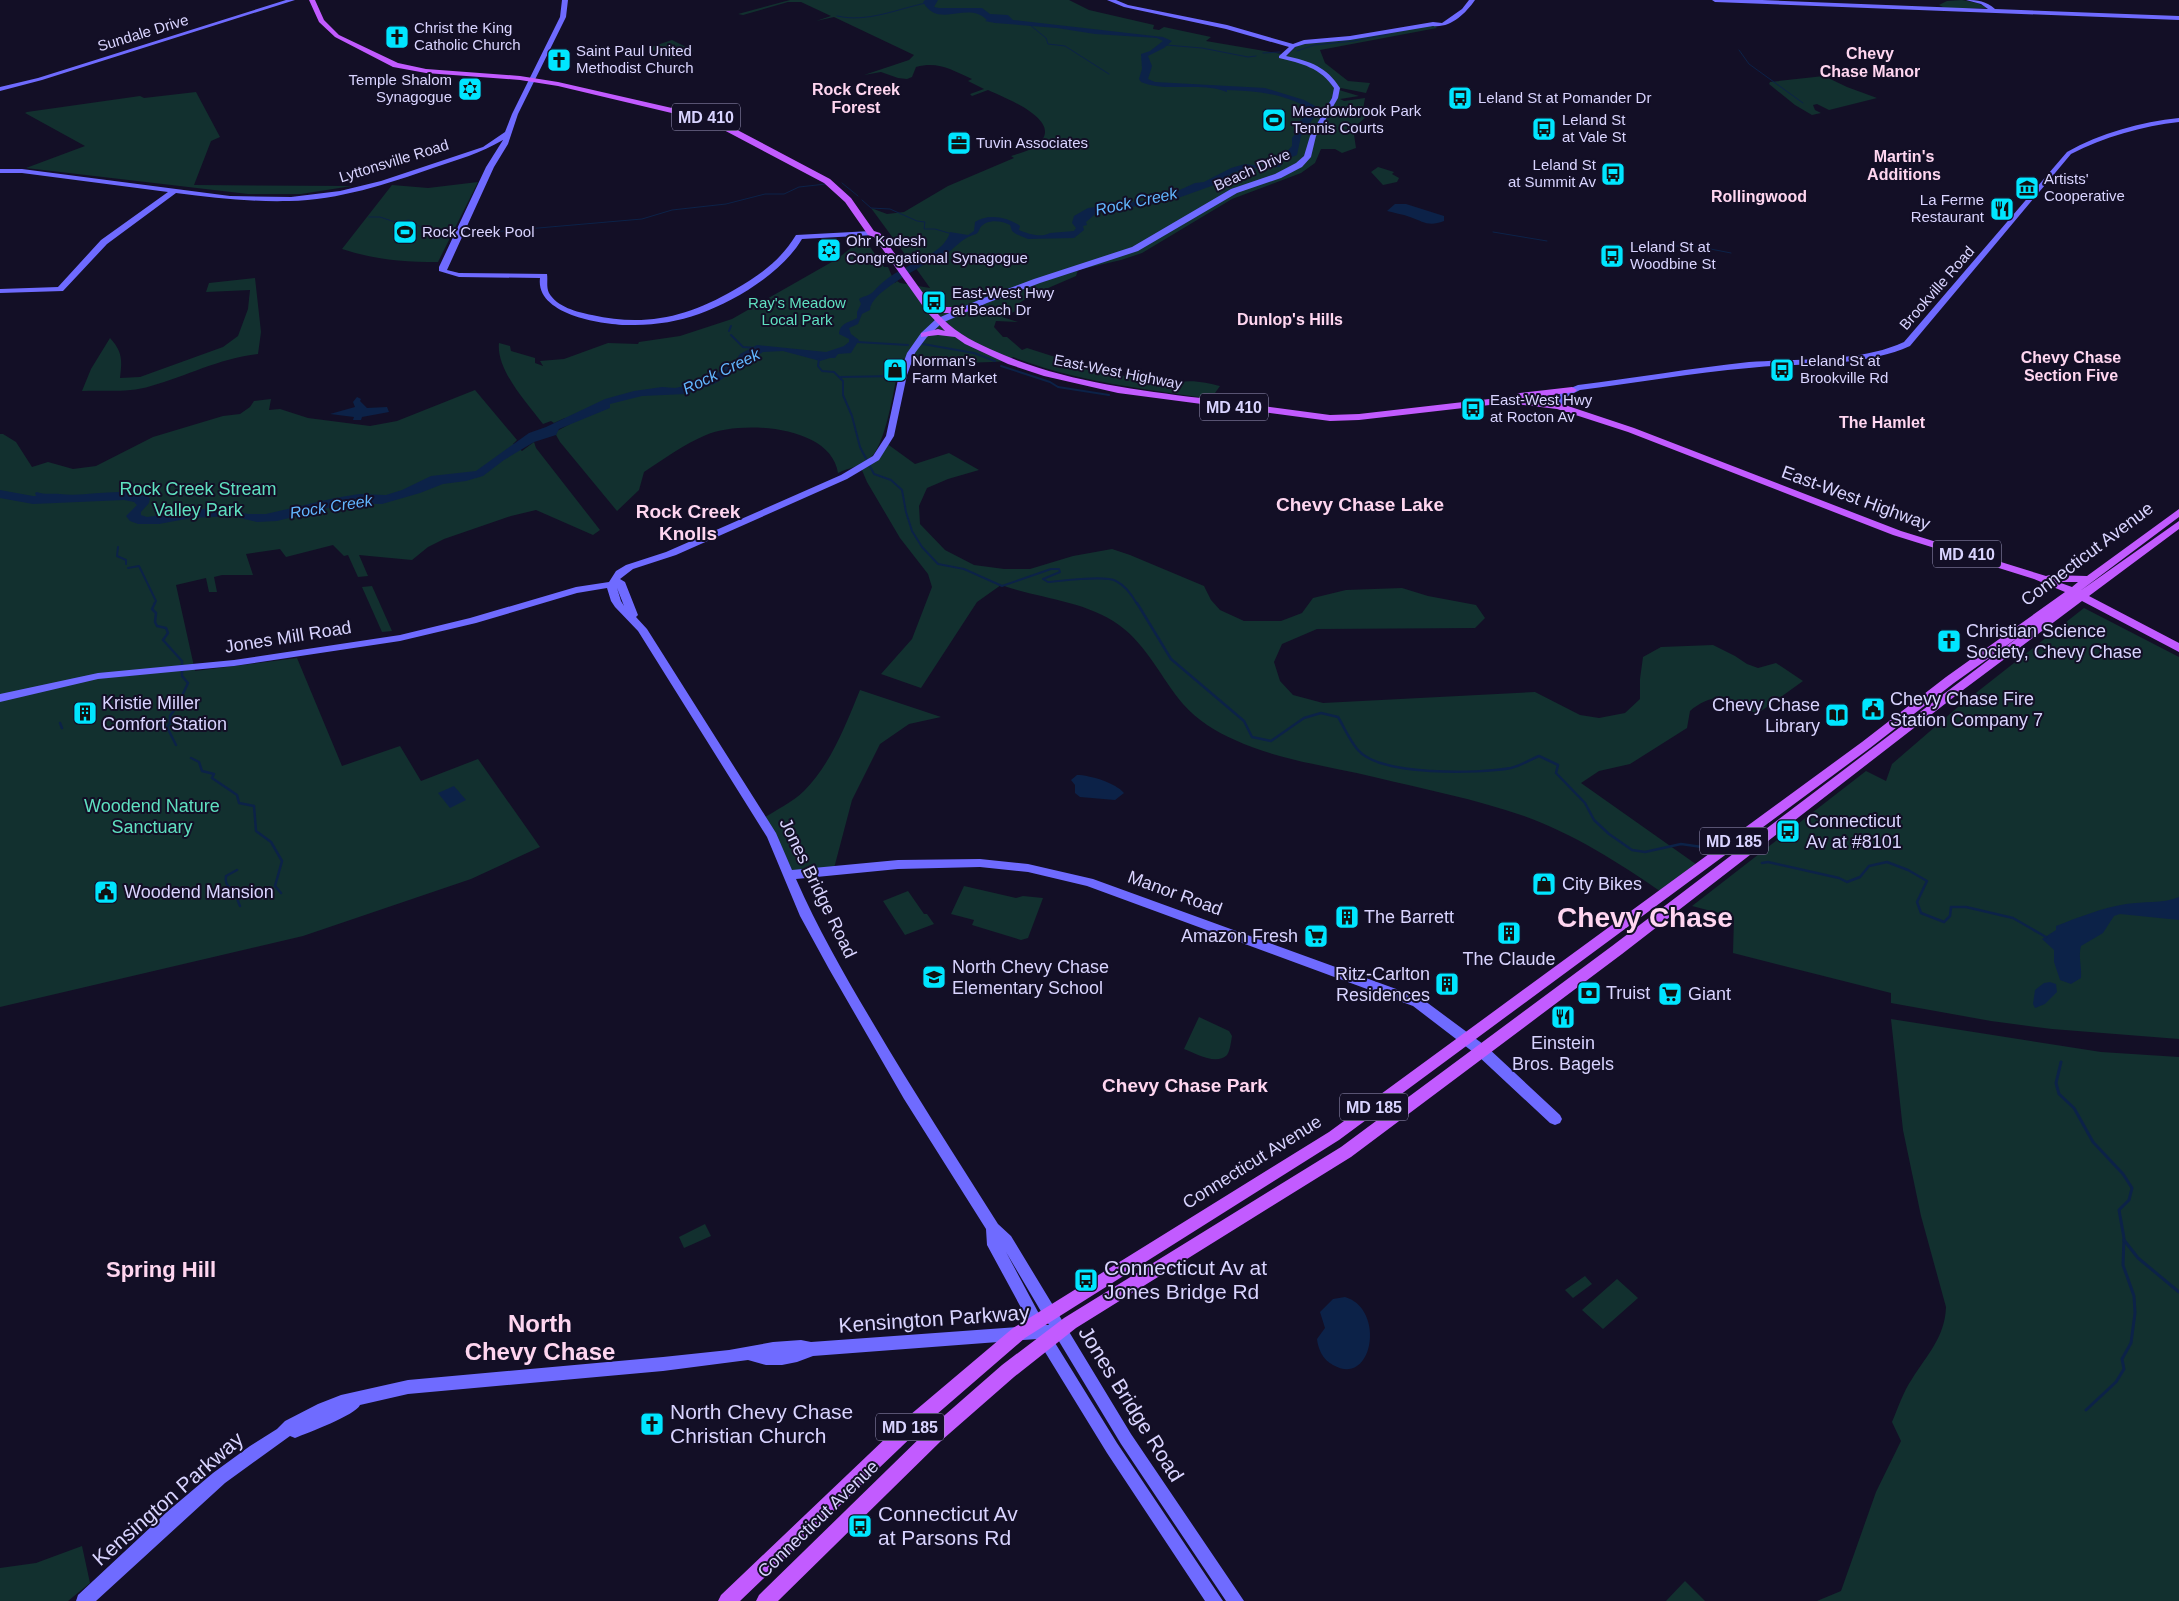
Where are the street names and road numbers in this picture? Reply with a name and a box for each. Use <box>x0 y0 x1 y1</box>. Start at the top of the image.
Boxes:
street label: Sundale Drive <box>95 11 190 54</box>
road number: MD 410 <box>672 104 740 130</box>
street label: Lyttonsville Road <box>337 136 451 185</box>
street label: Beach Drive <box>1211 145 1293 194</box>
street label: Brookville Road <box>1896 242 1978 333</box>
street label: East-West Highway <box>1052 351 1184 392</box>
road number: MD 410 <box>1200 394 1268 421</box>
street label: East-West Highway <box>1779 462 1933 534</box>
street label: Connecticut Avenue <box>2017 498 2157 610</box>
road number: MD 410 <box>1933 540 2001 568</box>
street label: Jones Mill Road <box>223 617 353 657</box>
street label: Jones Bridge Road <box>775 815 861 961</box>
road number: MD 185 <box>1700 828 1768 854</box>
street label: Manor Road <box>1125 867 1225 919</box>
road number: MD 185 <box>1340 1094 1408 1120</box>
street label: Connecticut Avenue <box>1179 1111 1325 1213</box>
street label: Kensington Parkway <box>838 1300 1031 1337</box>
street label: Jones Bridge Road <box>1074 1322 1189 1486</box>
road number: MD 185 <box>876 1414 944 1440</box>
street label: Kensington Parkway <box>88 1427 248 1570</box>
street label: Connecticut Avenue <box>754 1456 882 1582</box>

